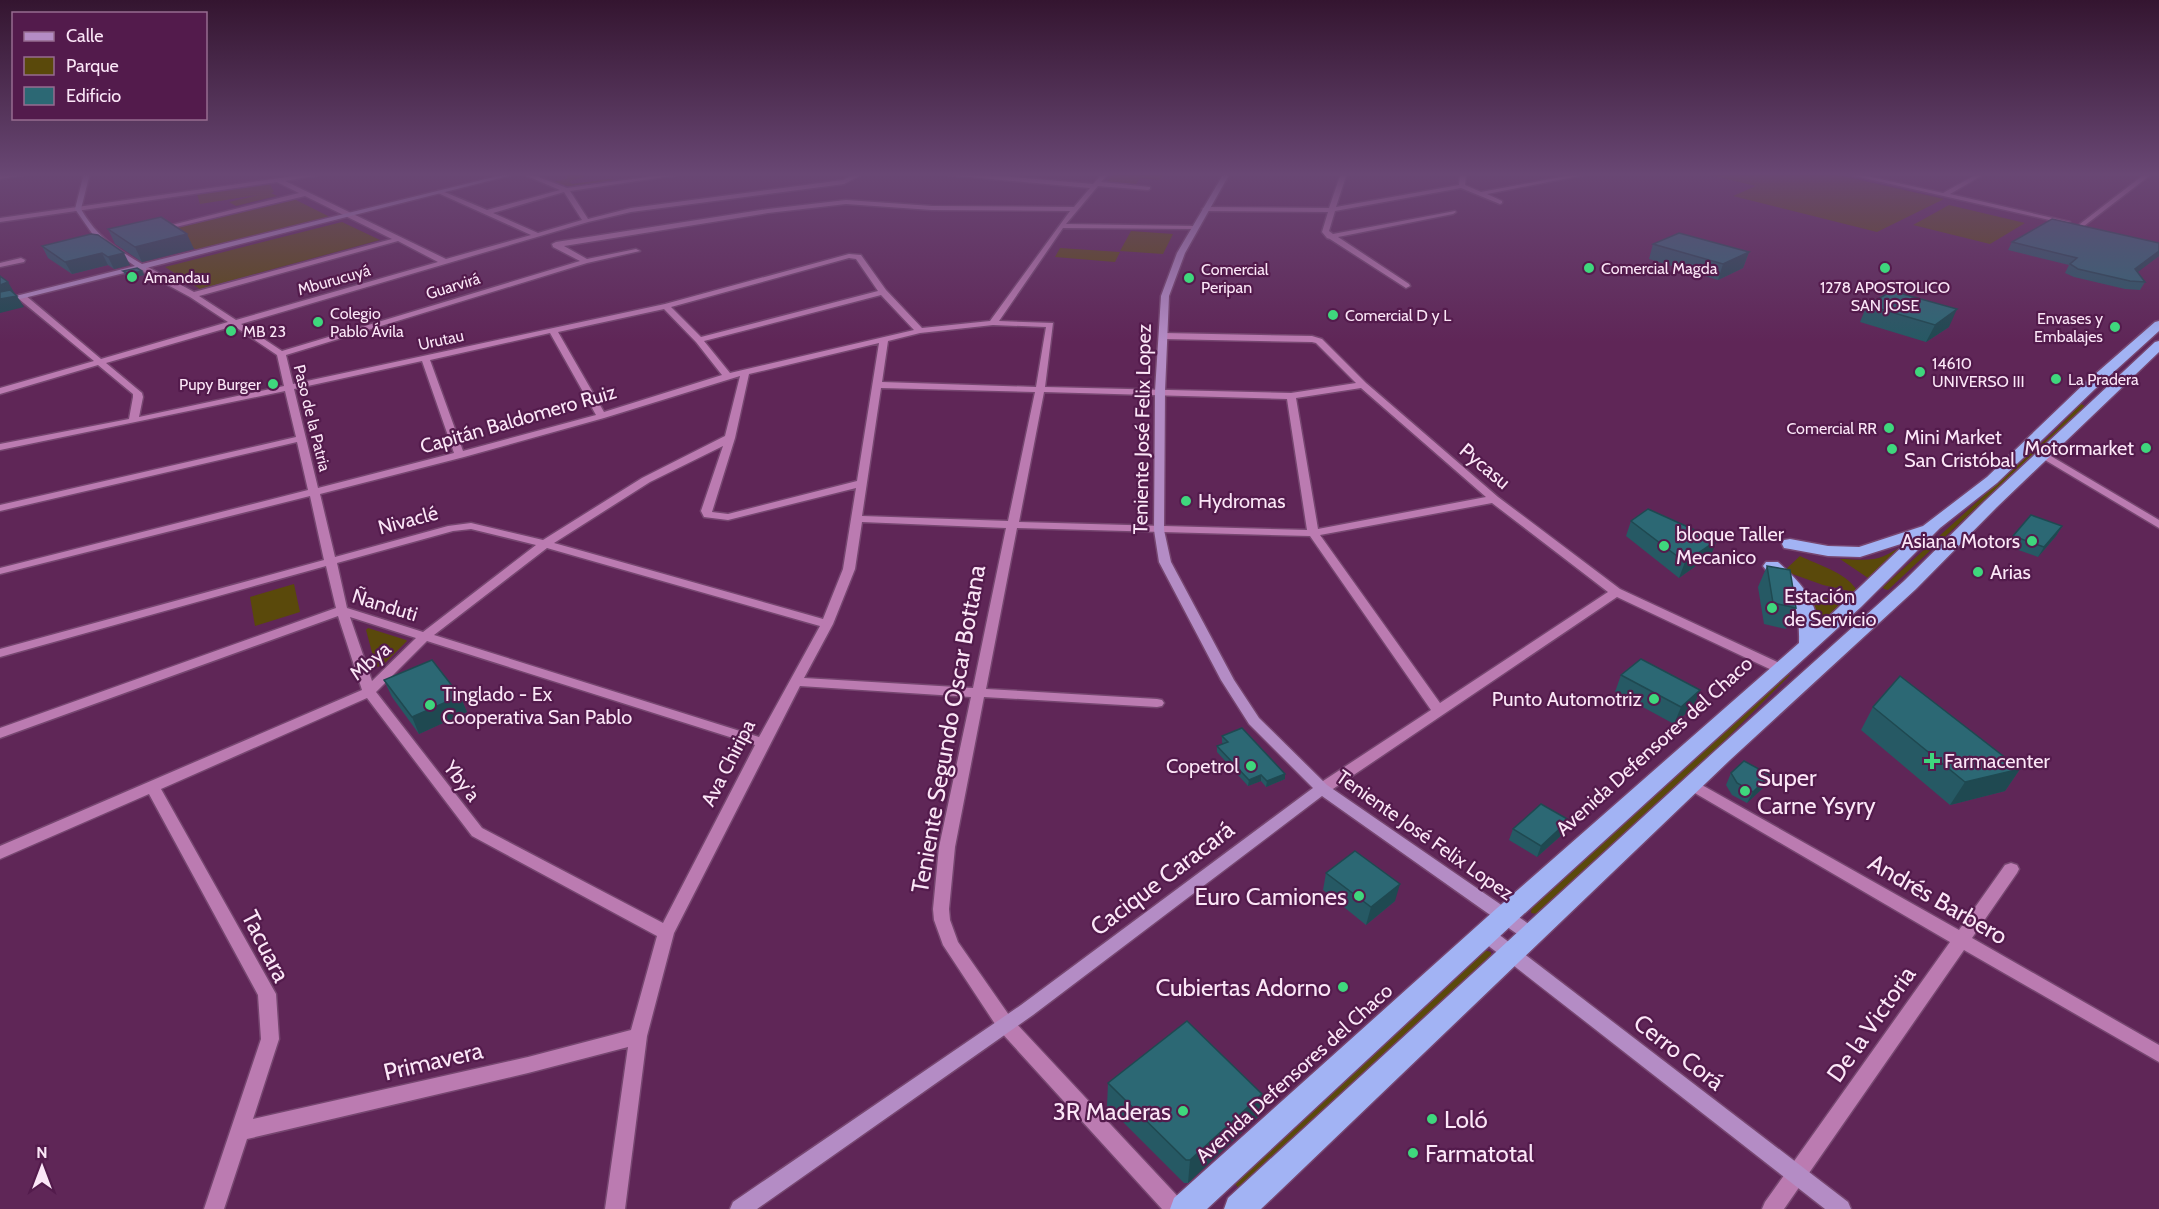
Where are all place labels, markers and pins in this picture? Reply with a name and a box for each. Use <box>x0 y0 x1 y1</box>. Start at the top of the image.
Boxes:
place label: Comercial Magda <box>1601 259 1718 278</box>
place label: Comercial Peripan <box>1201 260 1269 297</box>
marker: Comercial Magda <box>1582 261 1596 275</box>
marker: 1278 APOSTOLICO SAN JOSE <box>1878 261 1892 275</box>
place label: Amandau <box>144 268 209 287</box>
marker: Amandau <box>125 270 139 284</box>
marker: Comercial Peripan <box>1182 271 1196 285</box>
place label: 1278 APOSTOLICO SAN JOSE <box>1820 278 1950 315</box>
place label: Colegio Pablo Ávila <box>330 304 404 341</box>
place label: Comercial D y L <box>1345 306 1451 325</box>
marker: Comercial D y L <box>1326 308 1340 322</box>
place label: Envases y Embalajes <box>2034 309 2103 346</box>
marker: Colegio Pablo Ávila <box>311 315 325 329</box>
marker: Envases y Embalajes <box>2108 320 2122 334</box>
place label: MB 23 <box>243 322 286 341</box>
marker: MB 23 <box>224 324 238 338</box>
place label: 14610 UNIVERSO III <box>1932 354 2025 391</box>
marker: 14610 UNIVERSO III <box>1913 365 1927 379</box>
place label: La Pradera <box>2068 370 2139 389</box>
marker: La Pradera <box>2049 372 2063 386</box>
place label: Pupy Burger <box>179 375 262 394</box>
marker: Pupy Burger <box>266 377 280 391</box>
place label: Comercial RR <box>1786 419 1877 438</box>
marker: Comercial RR <box>1882 421 1896 435</box>
place label: Mini Market San Cristóbal <box>1904 425 2015 472</box>
place label: Motormarket <box>2024 436 2134 460</box>
marker: Motormarket <box>2139 441 2153 455</box>
marker: Mini Market San Cristóbal <box>1885 442 1899 456</box>
place label: Hydromas <box>1198 489 1285 513</box>
marker: Hydromas <box>1179 494 1193 508</box>
place label: bloque Taller Mecanico <box>1676 522 1785 569</box>
place label: Asiana Motors <box>1901 529 2020 553</box>
marker: Asiana Motors <box>2025 534 2039 548</box>
marker: bloque Taller Mecanico <box>1657 539 1671 553</box>
place label: Arias <box>1990 560 2031 584</box>
marker: Arias <box>1971 565 1985 579</box>
place label: Estación de Servicio <box>1784 584 1876 631</box>
marker: Estación de Servicio <box>1765 601 1779 615</box>
place label: Tinglado - Ex Cooperativa San Pablo <box>442 682 632 729</box>
place label: Punto Automotriz <box>1492 687 1642 711</box>
marker: Punto Automotriz <box>1647 692 1661 706</box>
marker: Tinglado - Ex Cooperativa San Pablo <box>423 698 437 712</box>
place label: Farmacenter <box>1944 749 2050 773</box>
place label: Copetrol <box>1166 754 1239 778</box>
marker: Farmacenter <box>1925 754 1939 768</box>
marker: Copetrol <box>1244 759 1258 773</box>
place label: Super Carne Ysyry <box>1757 763 1876 820</box>
marker: Super Carne Ysyry <box>1738 784 1752 798</box>
place label: Euro Camiones <box>1194 882 1347 911</box>
marker: Euro Camiones <box>1352 889 1366 903</box>
place label: Cubiertas Adorno <box>1156 973 1331 1002</box>
marker: Cubiertas Adorno <box>1336 980 1350 994</box>
place label: 3R Maderas <box>1053 1097 1171 1126</box>
marker: 3R Maderas <box>1176 1104 1190 1118</box>
place label: Loló <box>1444 1105 1488 1134</box>
marker: Loló <box>1425 1112 1439 1126</box>
place label: Farmatotal <box>1425 1139 1534 1168</box>
marker: Farmatotal <box>1406 1146 1420 1160</box>

